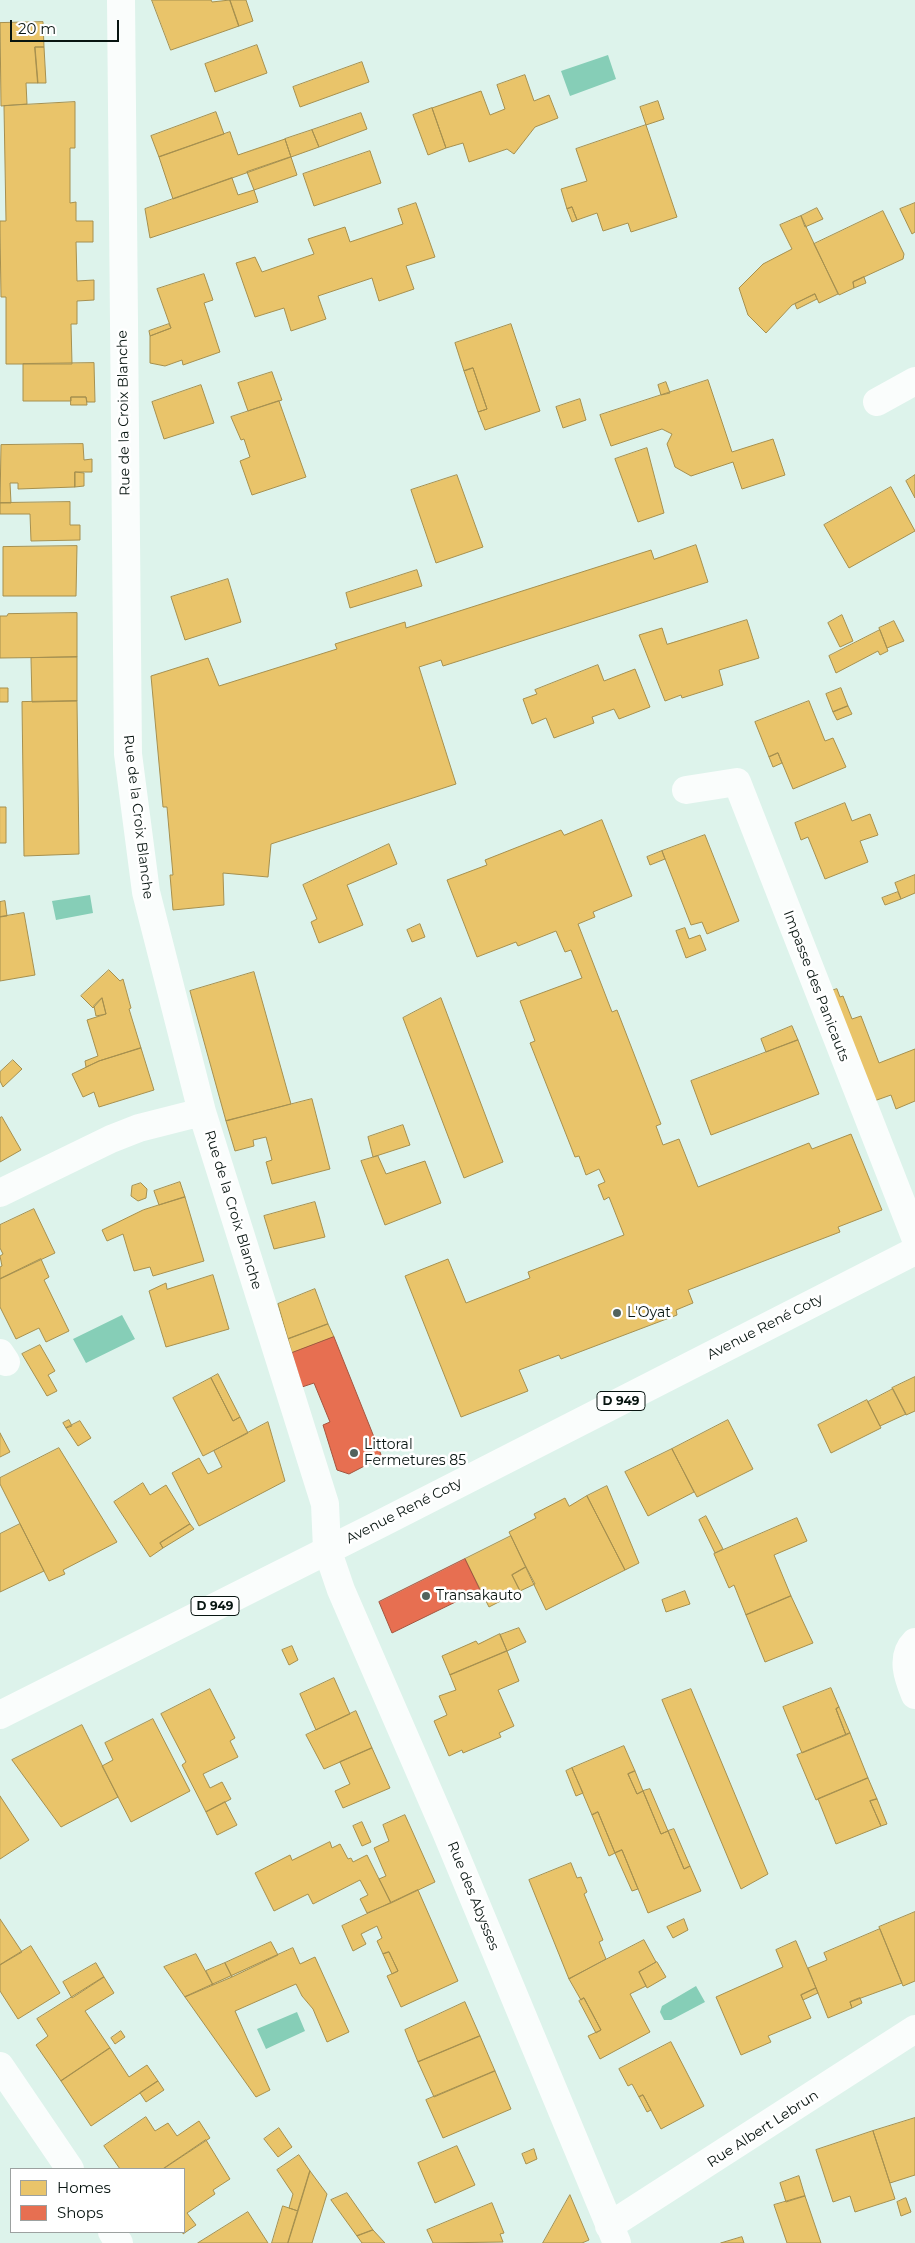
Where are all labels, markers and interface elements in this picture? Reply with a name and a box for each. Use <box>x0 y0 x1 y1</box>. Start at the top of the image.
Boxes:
scale bar <box>12 10 121 42</box>
text: 20 m <box>18 19 56 38</box>
street label: Rue de la Croix Blanche <box>114 330 134 496</box>
street label: Rue de la Croix Blanche <box>120 734 156 900</box>
street label: Impasse des Panicauts <box>779 908 853 1064</box>
street label: Rue de la Croix Blanche <box>201 1128 265 1292</box>
street label: Avenue René Coty <box>704 1290 826 1364</box>
place label: L'Oyat <box>627 1305 671 1321</box>
marker: L'Oyat <box>611 1307 623 1319</box>
road number: D 949 <box>597 1392 645 1410</box>
place label: Littoral Fermetures 85 <box>364 1437 466 1470</box>
marker: Littoral Fermetures 85 <box>348 1447 360 1459</box>
street label: Avenue René Coty <box>343 1474 465 1548</box>
place label: Transakauto <box>436 1588 522 1604</box>
marker: Transakauto <box>420 1590 432 1602</box>
road number: D 949 <box>191 1596 239 1615</box>
street label: Rue des Abysses <box>444 1839 502 1953</box>
street label: Rue Albert Lebrun <box>704 2087 822 2171</box>
legend <box>10 2168 185 2233</box>
text: Homes <box>57 2178 111 2197</box>
text: Shops <box>57 2203 103 2222</box>

